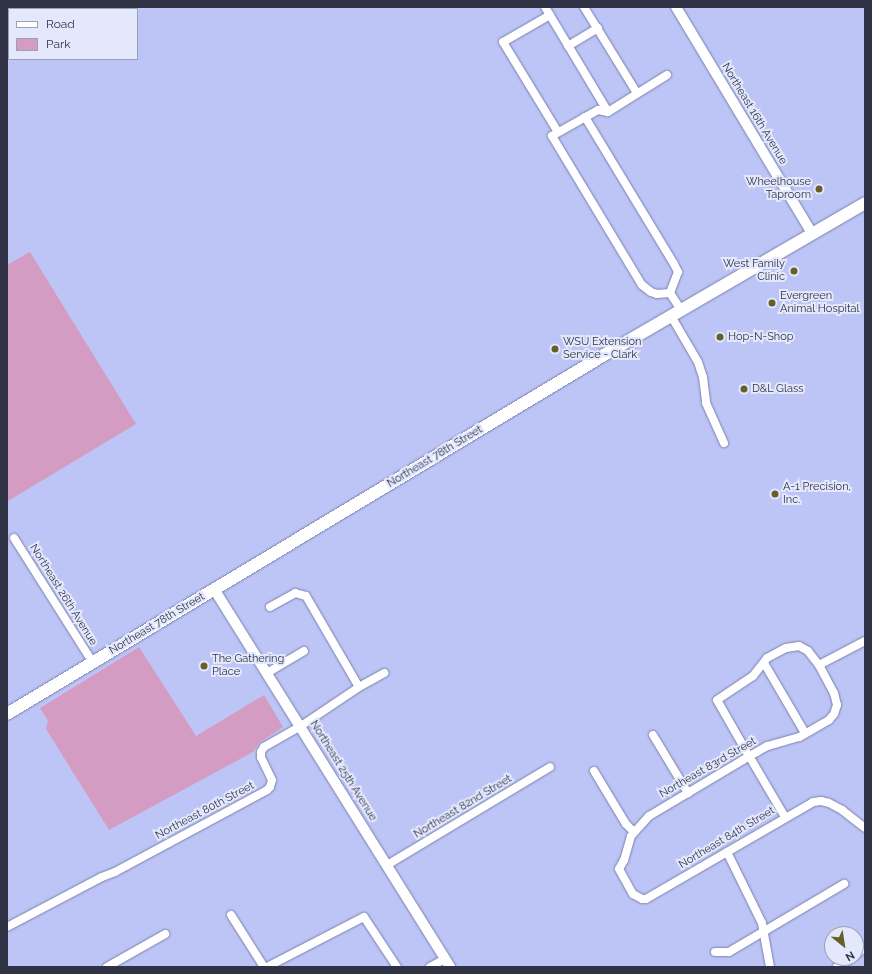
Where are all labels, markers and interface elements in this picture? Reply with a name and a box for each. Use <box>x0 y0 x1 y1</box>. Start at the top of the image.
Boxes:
legend <box>8 8 138 60</box>
text: Road <box>46 17 75 31</box>
text: Park <box>46 37 71 51</box>
street label: Northeast 16th Avenue <box>718 61 790 167</box>
place label: Wheelhouse Taproom <box>746 176 811 202</box>
marker: Wheelhouse Taproom <box>814 184 824 194</box>
place label: West Family Clinic <box>723 258 785 284</box>
marker: West Family Clinic <box>788 265 800 277</box>
place label: Evergreen Animal Hospital <box>780 290 860 316</box>
marker: Evergreen Animal Hospital <box>767 298 777 308</box>
place label: Hop-N-Shop <box>728 330 794 344</box>
marker: Hop-N-Shop <box>715 332 725 342</box>
place label: WSU Extension Service - Clark <box>563 336 641 362</box>
marker: WSU Extension Service - Clark <box>550 344 560 354</box>
place label: D&L Glass <box>752 382 804 396</box>
marker: D&L Glass <box>739 384 749 394</box>
street label: Northeast 78th Street <box>385 423 485 491</box>
place label: A-1 Precision, Inc. <box>783 481 851 507</box>
marker: A-1 Precision, Inc. <box>770 489 780 499</box>
street label: Northeast 26th Avenue <box>26 542 100 648</box>
street label: Northeast 78th Street <box>107 590 207 658</box>
place label: The Gathering Place <box>212 653 284 679</box>
marker: The Gathering Place <box>199 661 209 671</box>
street label: Northeast 25th Avenue <box>307 718 379 824</box>
street label: Northeast 83rd Street <box>657 735 759 801</box>
street label: Northeast 82nd Street <box>412 773 514 841</box>
street label: Northeast 80th Street <box>153 779 257 843</box>
street label: Northeast 84th Street <box>677 804 777 872</box>
north arrow <box>824 926 864 966</box>
text: N <box>843 948 857 964</box>

